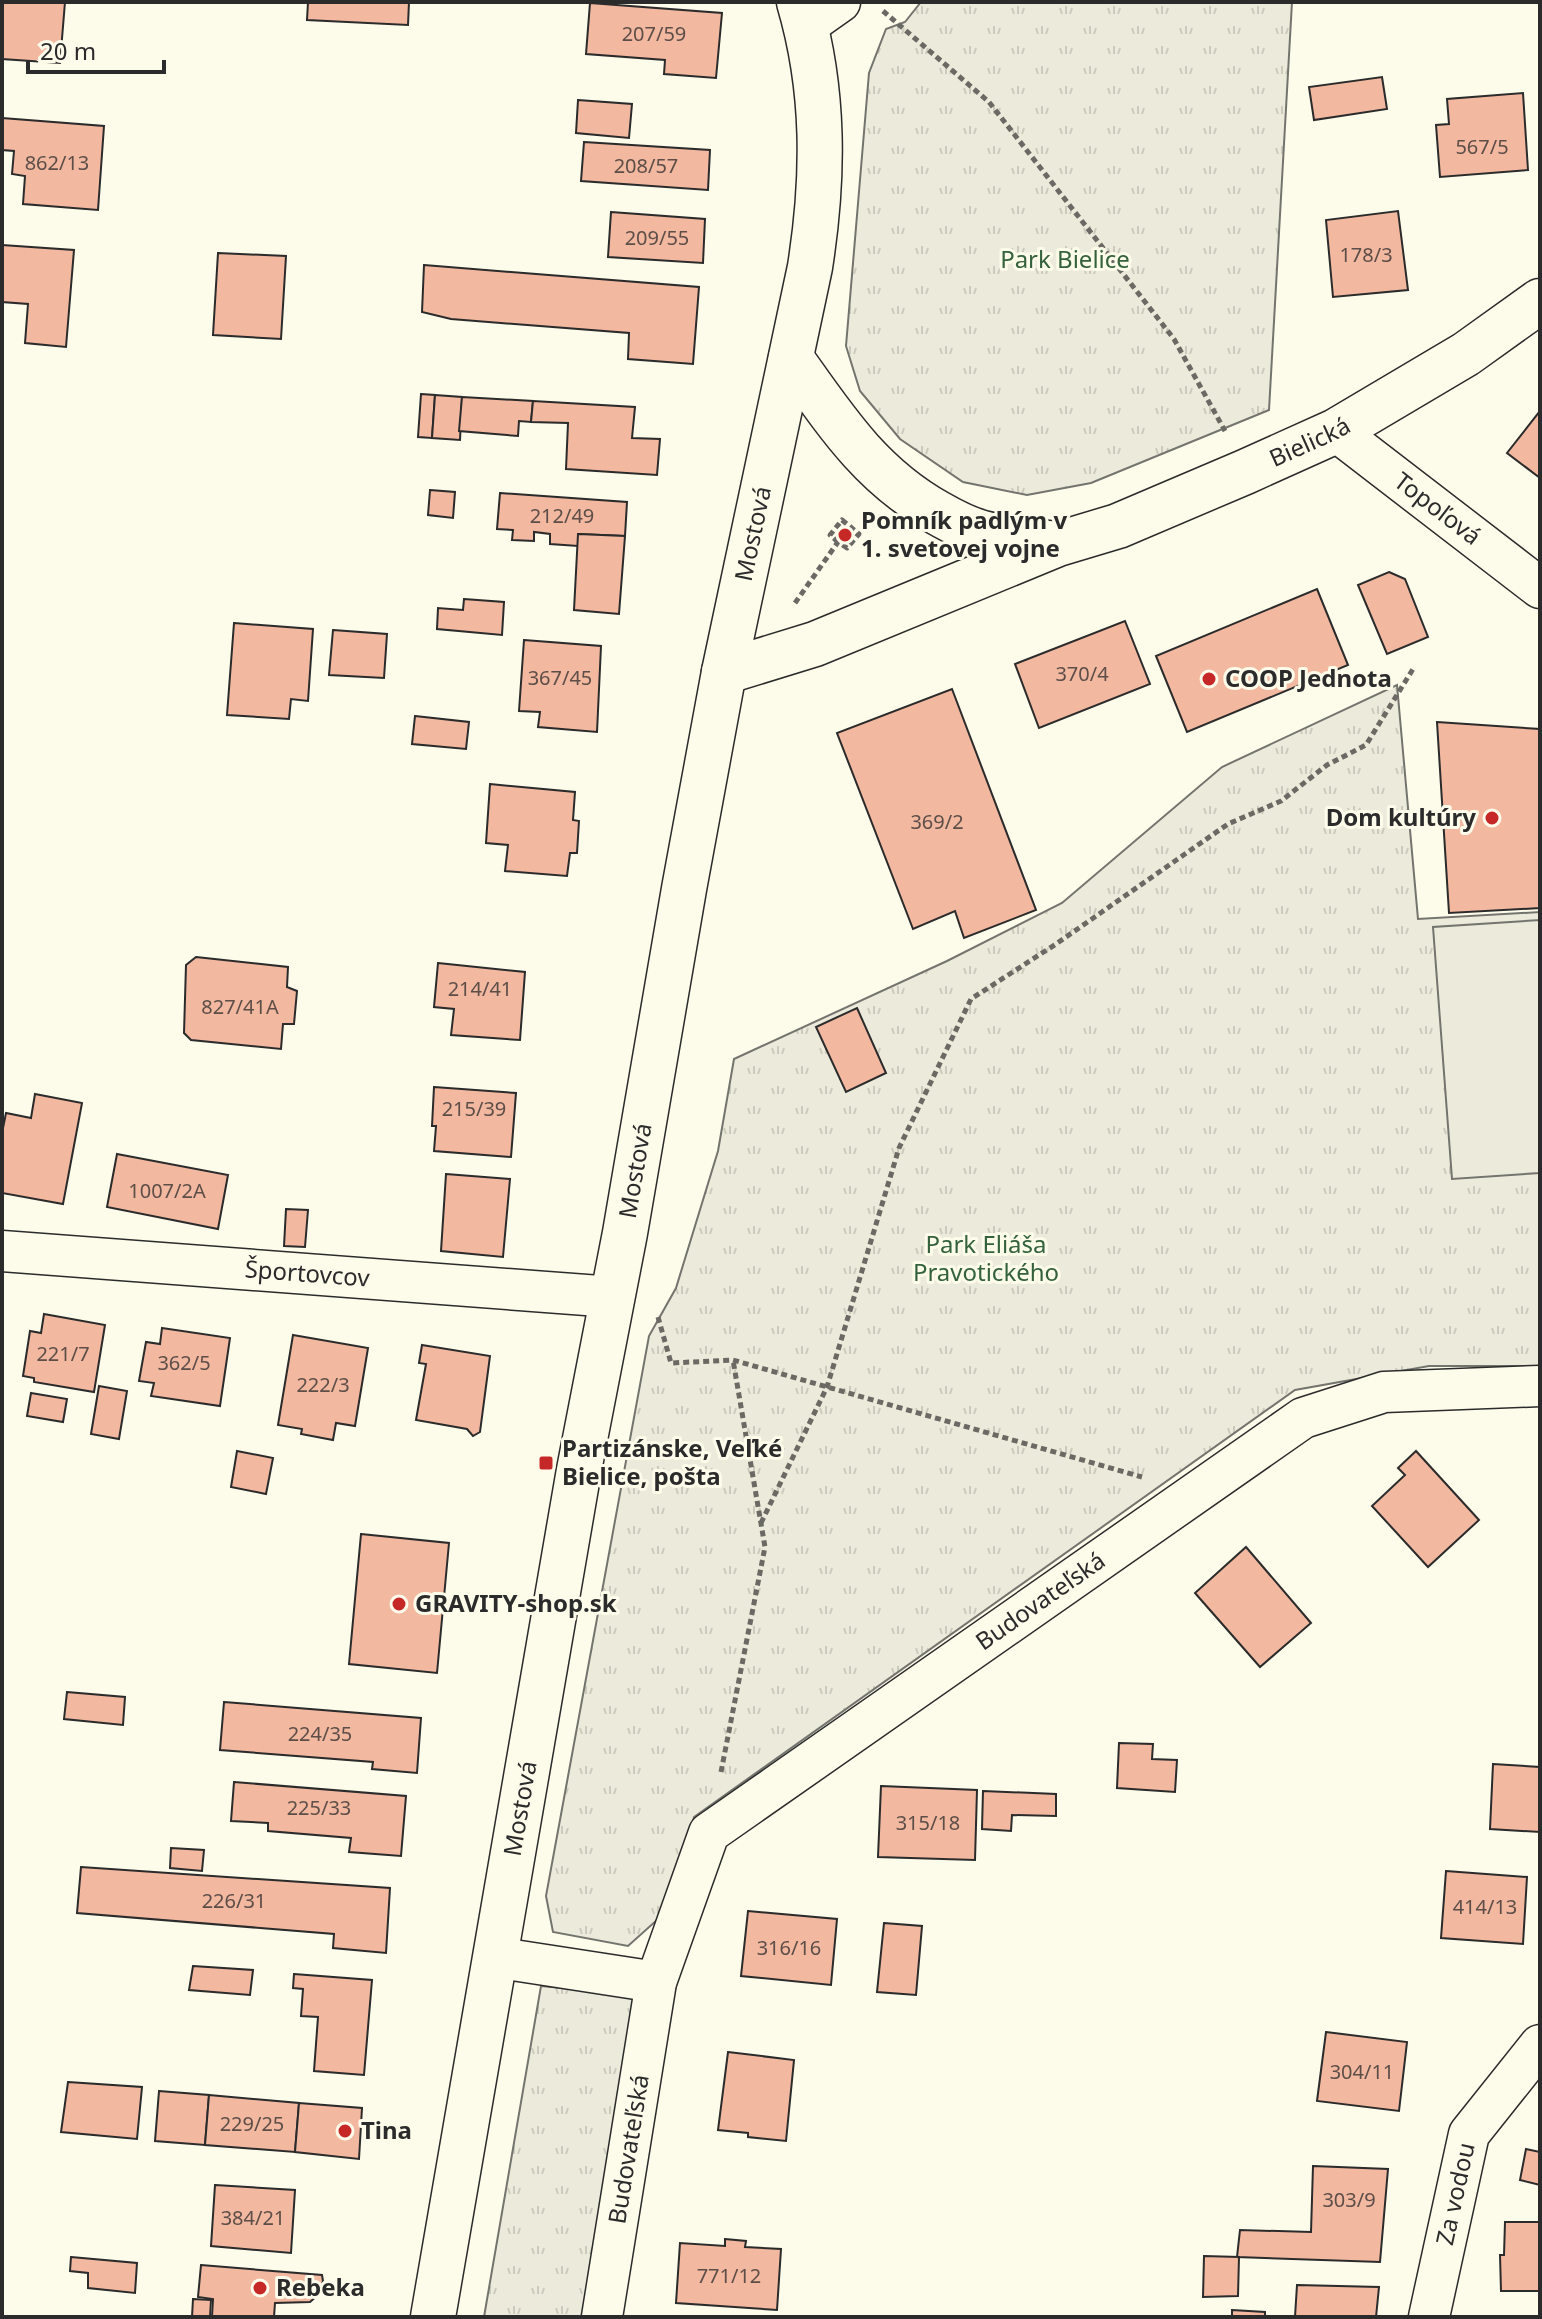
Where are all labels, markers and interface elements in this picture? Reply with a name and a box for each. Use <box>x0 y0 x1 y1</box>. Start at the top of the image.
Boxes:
house number: 207/59 <box>622 20 686 47</box>
scale bar <box>28 24 164 74</box>
text: 20 m <box>40 34 96 67</box>
house number: 567/5 <box>1455 133 1509 160</box>
house number: 862/13 <box>25 149 89 176</box>
house number: 208/57 <box>614 152 678 179</box>
house number: 209/55 <box>625 224 689 251</box>
house number: 178/3 <box>1339 241 1393 268</box>
park label: Park Bielice <box>1000 242 1130 275</box>
street label: Bielická <box>1264 408 1356 474</box>
street label: Topoľová <box>1388 464 1489 552</box>
street label: Mostová <box>726 483 778 584</box>
house number: 212/49 <box>530 502 594 529</box>
place label: Pomník padlým v 1. svetovej vojne <box>861 503 1067 564</box>
marker: Pomník padlým v 1. svetovej vojne <box>836 526 854 544</box>
house number: 370/4 <box>1055 660 1109 687</box>
place label: COOP Jednota <box>1225 661 1392 694</box>
house number: 367/45 <box>528 664 592 691</box>
marker: COOP Jednota <box>1200 670 1218 688</box>
place label: Dom kultúry <box>1326 800 1476 833</box>
house number: 369/2 <box>910 808 964 835</box>
marker: Dom kultúry <box>1483 809 1501 827</box>
house number: 214/41 <box>448 975 512 1002</box>
house number: 827/41A <box>201 993 279 1020</box>
house number: 215/39 <box>442 1095 506 1122</box>
street label: Mostová <box>610 1120 659 1221</box>
house number: 1007/2A <box>128 1177 206 1204</box>
park label: Park Eliáša Pravotického <box>913 1227 1059 1288</box>
street label: Športovcov <box>244 1251 372 1294</box>
house number: 221/7 <box>36 1340 90 1367</box>
house number: 362/5 <box>157 1349 211 1376</box>
house number: 222/3 <box>296 1371 350 1398</box>
place label: Partizánske, Veľké Bielice, pošta <box>562 1431 782 1492</box>
marker: Partizánske, Veľké Bielice, pošta <box>537 1454 555 1472</box>
street label: Budovateľská <box>968 1543 1111 1657</box>
place label: GRAVITY-shop.sk <box>415 1586 617 1619</box>
marker: GRAVITY-shop.sk <box>390 1595 408 1613</box>
house number: 224/35 <box>288 1720 352 1747</box>
street label: Mostová <box>495 1758 544 1858</box>
house number: 225/33 <box>287 1794 351 1821</box>
house number: 315/18 <box>896 1809 960 1836</box>
house number: 226/31 <box>202 1887 266 1914</box>
house number: 414/13 <box>1453 1893 1517 1920</box>
house number: 316/16 <box>757 1934 821 1961</box>
house number: 304/11 <box>1330 2058 1394 2085</box>
street label: Budovateľská <box>599 2072 656 2226</box>
house number: 229/25 <box>220 2110 284 2137</box>
place label: Tina <box>361 2113 412 2146</box>
marker: Tina <box>336 2122 354 2140</box>
street label: Za vodou <box>1427 2139 1482 2248</box>
house number: 303/9 <box>1322 2186 1376 2213</box>
house number: 384/21 <box>221 2204 285 2231</box>
house number: 771/12 <box>697 2262 761 2289</box>
place label: Rebeka <box>276 2270 365 2303</box>
marker: Rebeka <box>251 2279 269 2297</box>

